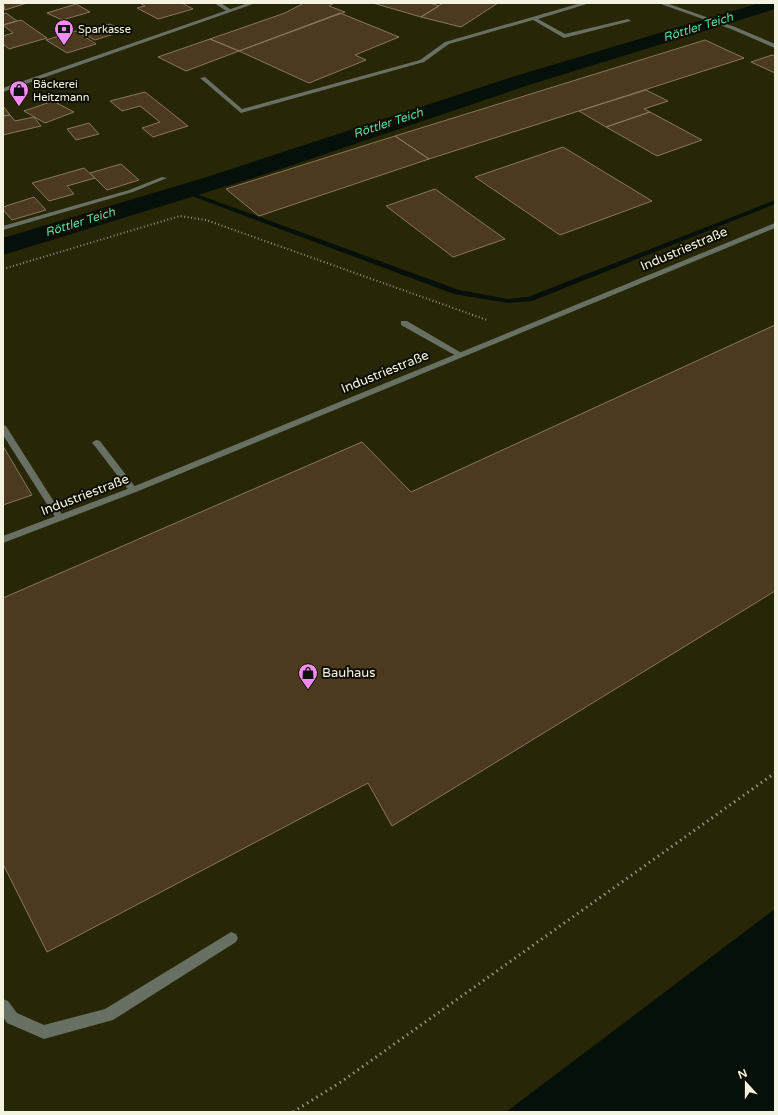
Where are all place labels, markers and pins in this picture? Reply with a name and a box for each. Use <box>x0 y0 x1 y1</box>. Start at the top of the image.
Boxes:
bank icon: Sparkasse <box>53 18 75 46</box>
place label: Sparkasse <box>78 23 131 36</box>
place label: Bäckerei Heitzmann <box>33 78 89 104</box>
shop icon: Bäckerei Heitzmann <box>8 79 30 107</box>
shop icon: Bauhaus <box>297 662 319 690</box>
place label: Bauhaus <box>322 665 376 681</box>

